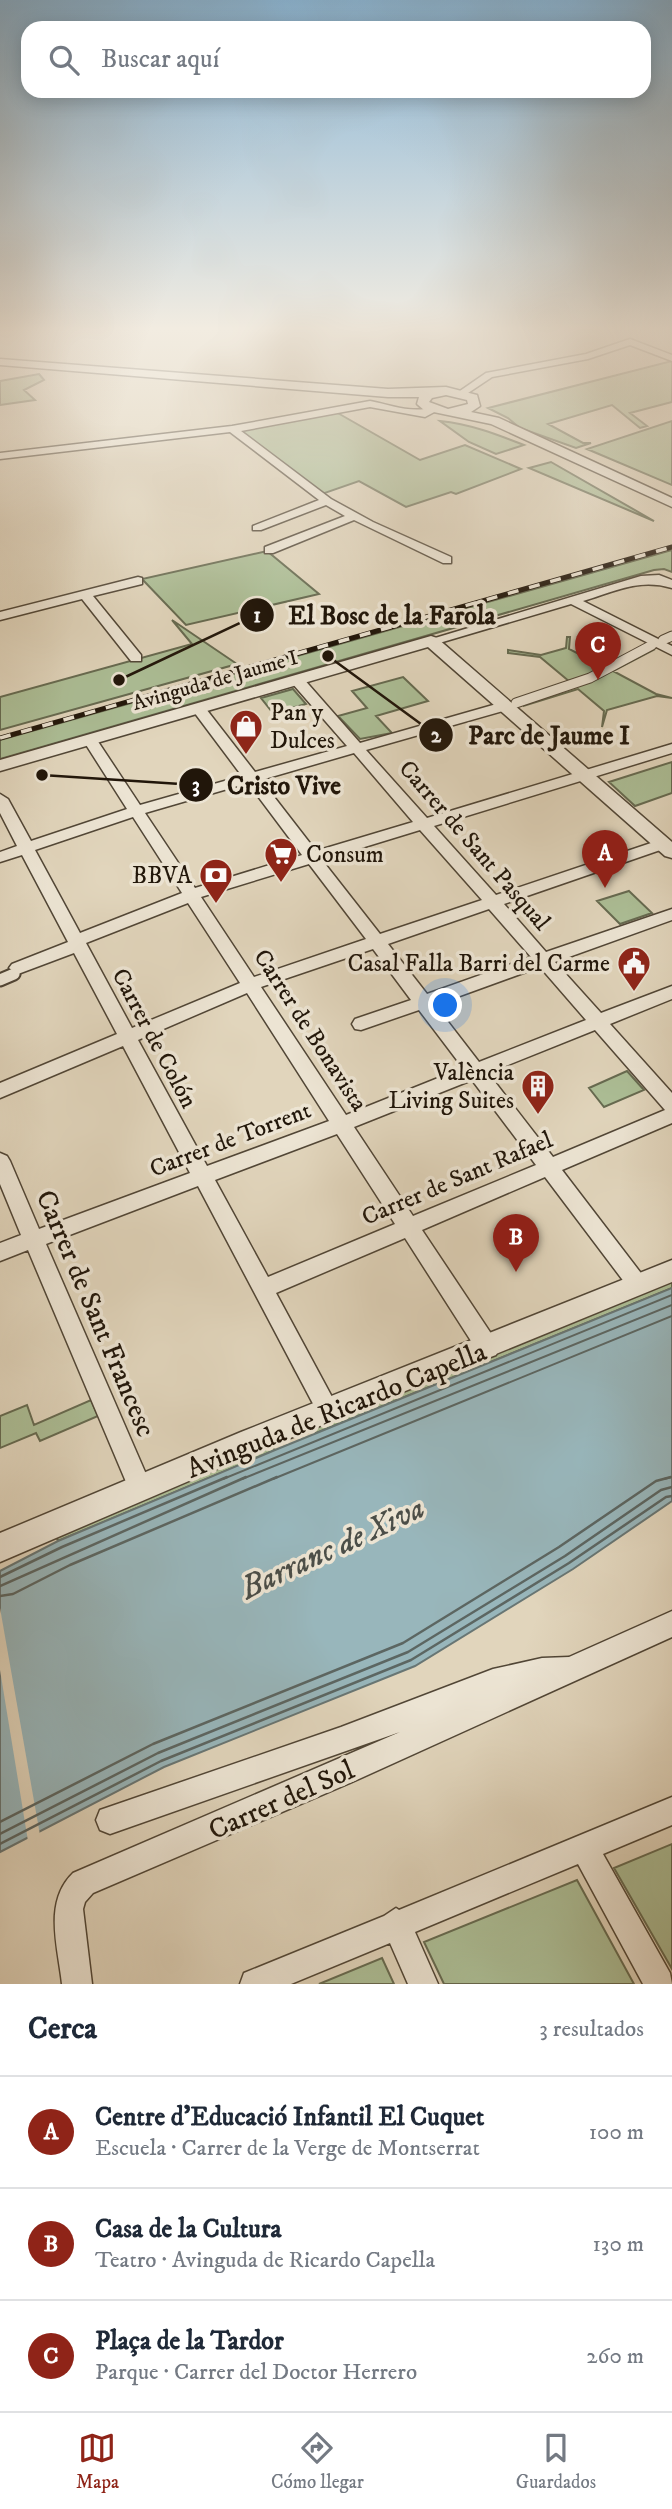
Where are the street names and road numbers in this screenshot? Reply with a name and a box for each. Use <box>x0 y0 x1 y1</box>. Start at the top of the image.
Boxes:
street label: Avinguda de Jaume I <box>129 645 301 717</box>
street label: Carrer de Sant Pasqual <box>392 754 557 938</box>
street label: Carrer de Bonavista <box>247 944 374 1118</box>
street label: Carrer de Colón <box>105 963 204 1114</box>
street label: Carrer de Torrent <box>146 1095 315 1184</box>
street label: Carrer de Sant Rafael <box>358 1125 558 1233</box>
street label: Carrer de Sant Francesc <box>28 1185 163 1442</box>
street label: Avinguda de Ricardo Capella <box>181 1334 492 1487</box>
street label: Carrer del Sol <box>203 1752 360 1848</box>

